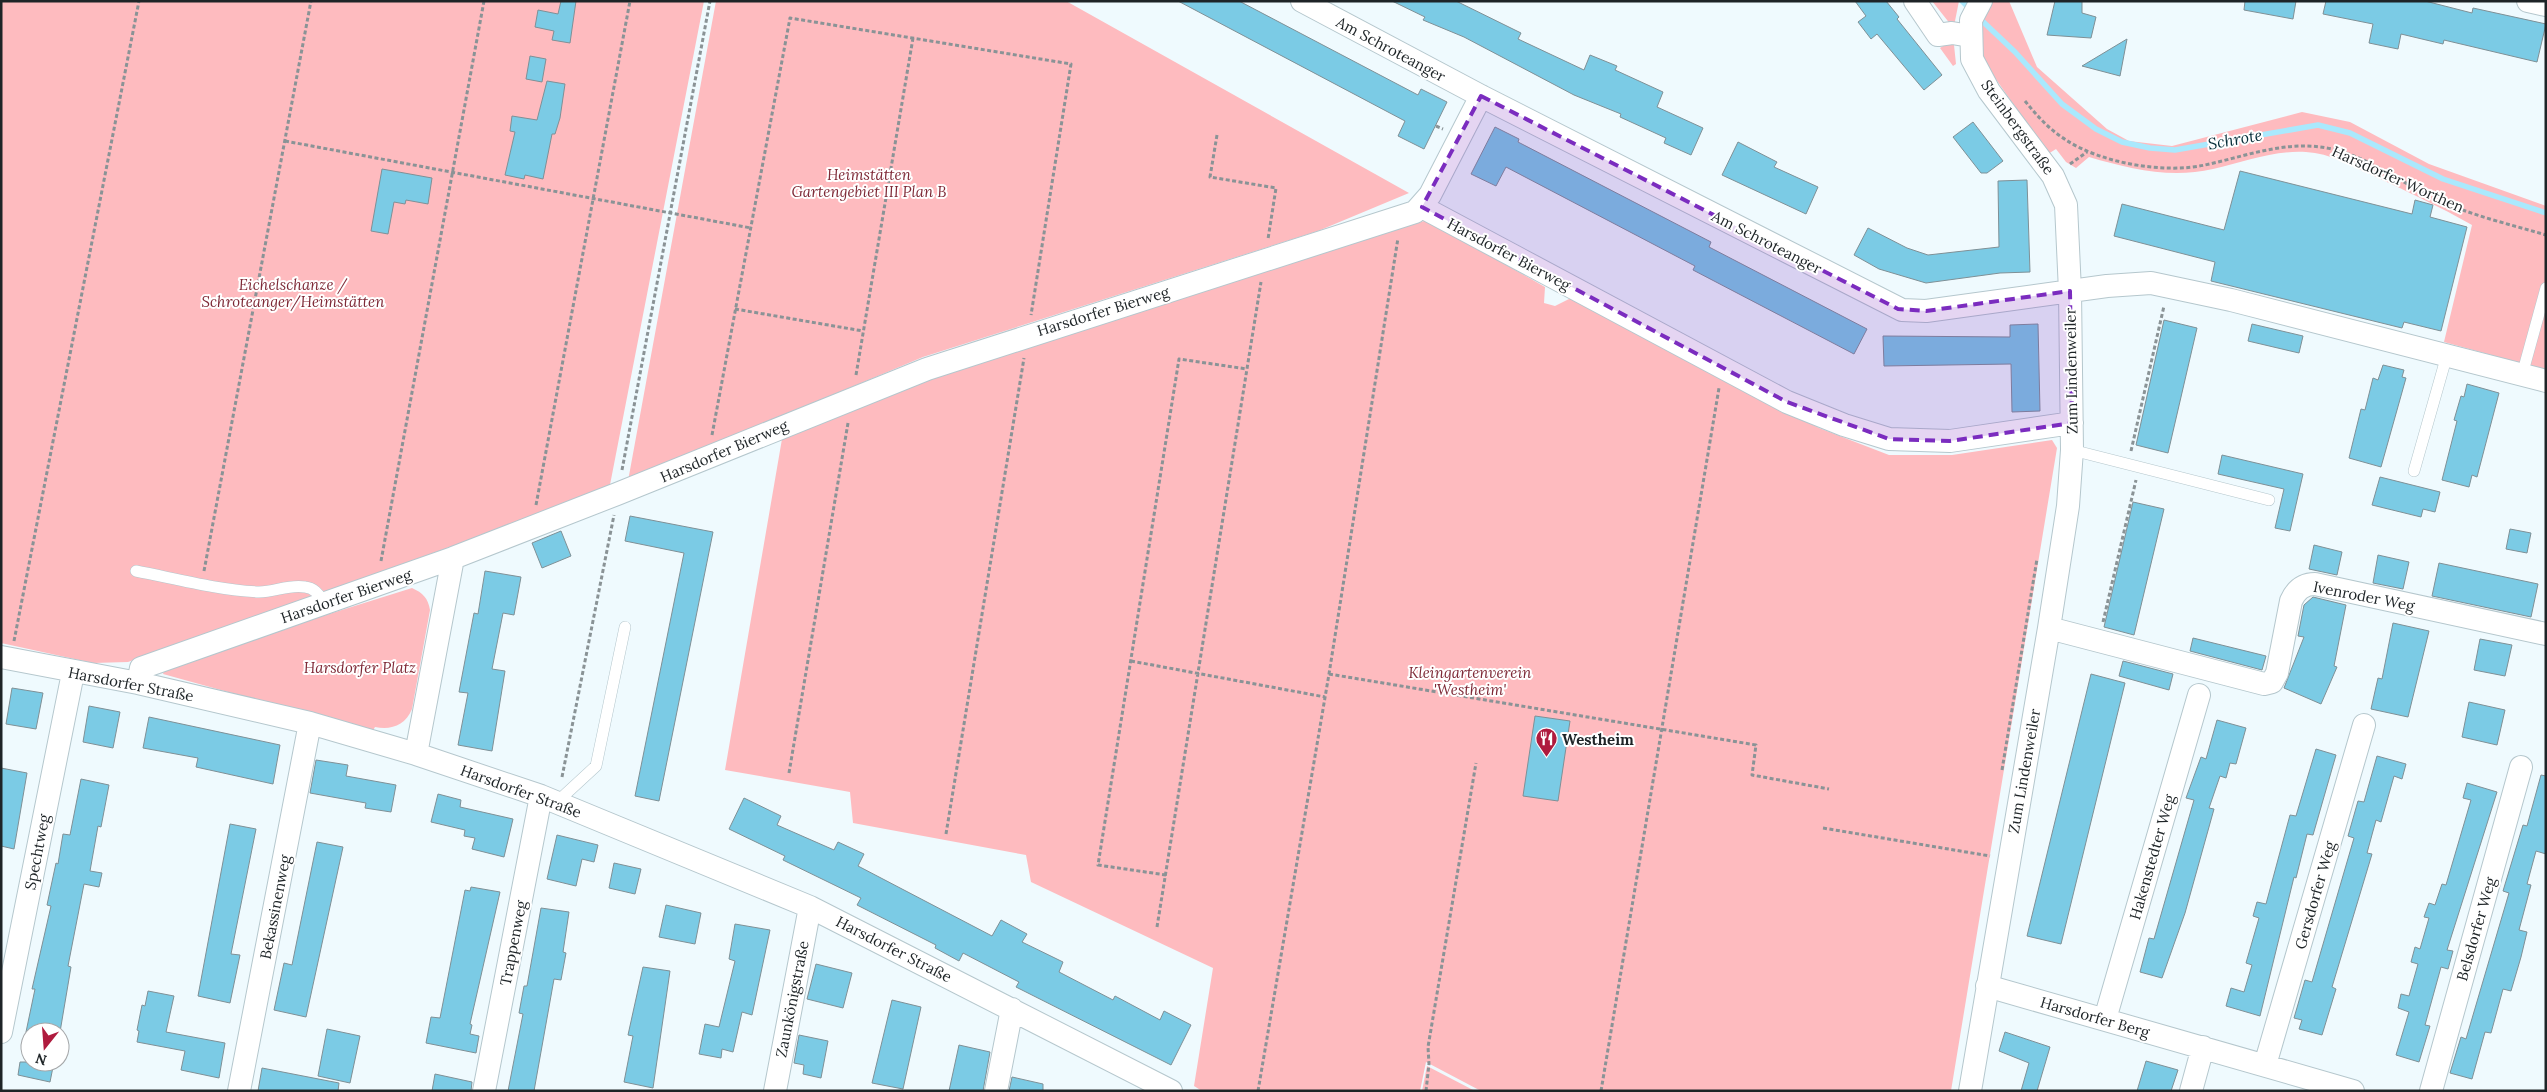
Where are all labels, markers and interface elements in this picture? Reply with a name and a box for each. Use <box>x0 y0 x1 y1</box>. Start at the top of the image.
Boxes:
street label: Am Schroteanger <box>1332 12 1449 86</box>
street label: Steinbergstraße <box>1977 76 2059 178</box>
water label: Schrote <box>2206 124 2264 154</box>
street label: Harsdorfer Worthen <box>2329 141 2467 217</box>
park label: Heimstätten Gartengebiet III Plan B <box>792 165 947 201</box>
street label: Am Schroteanger <box>1708 206 1826 278</box>
street label: Harsdorfer Bierweg <box>1444 213 1575 295</box>
park label: Eichelschanze / Schroteanger/Heimstätten <box>202 275 385 312</box>
street label: Harsdorfer Bierweg <box>1035 282 1172 340</box>
street label: Zum Lindenweiler <box>2060 307 2082 434</box>
street label: Harsdorfer Bierweg <box>657 415 791 487</box>
street label: Harsdorfer Bierweg <box>278 564 415 627</box>
street label: Ivenroder Weg <box>2312 577 2417 615</box>
park label: Harsdorfer Platz <box>304 658 416 677</box>
street label: Harsdorfer Straße <box>67 663 195 705</box>
park label: Kleingartenverein 'Westheim' <box>1408 663 1532 699</box>
street label: Zum Lindenweiler <box>2004 707 2044 835</box>
restaurant icon: Westheim <box>1534 727 1558 758</box>
place label: Westheim <box>1562 730 1634 749</box>
street label: Harsdorfer Straße <box>458 760 584 822</box>
street label: Hakenstedter Weg <box>2125 792 2179 922</box>
street label: Spechtweg <box>20 812 54 891</box>
street label: Gersdorfer Weg <box>2290 838 2340 951</box>
street label: Bekassinenweg <box>256 853 295 961</box>
street label: Belsdorfer Weg <box>2452 874 2500 983</box>
street label: Trappenweg <box>495 898 531 987</box>
street label: Harsdorfer Straße <box>833 912 955 986</box>
street label: Zaunkönigstraße <box>771 939 813 1059</box>
street label: Harsdorfer Berg <box>2038 992 2152 1042</box>
north arrow <box>20 1022 70 1072</box>
text: N <box>33 1049 49 1070</box>

